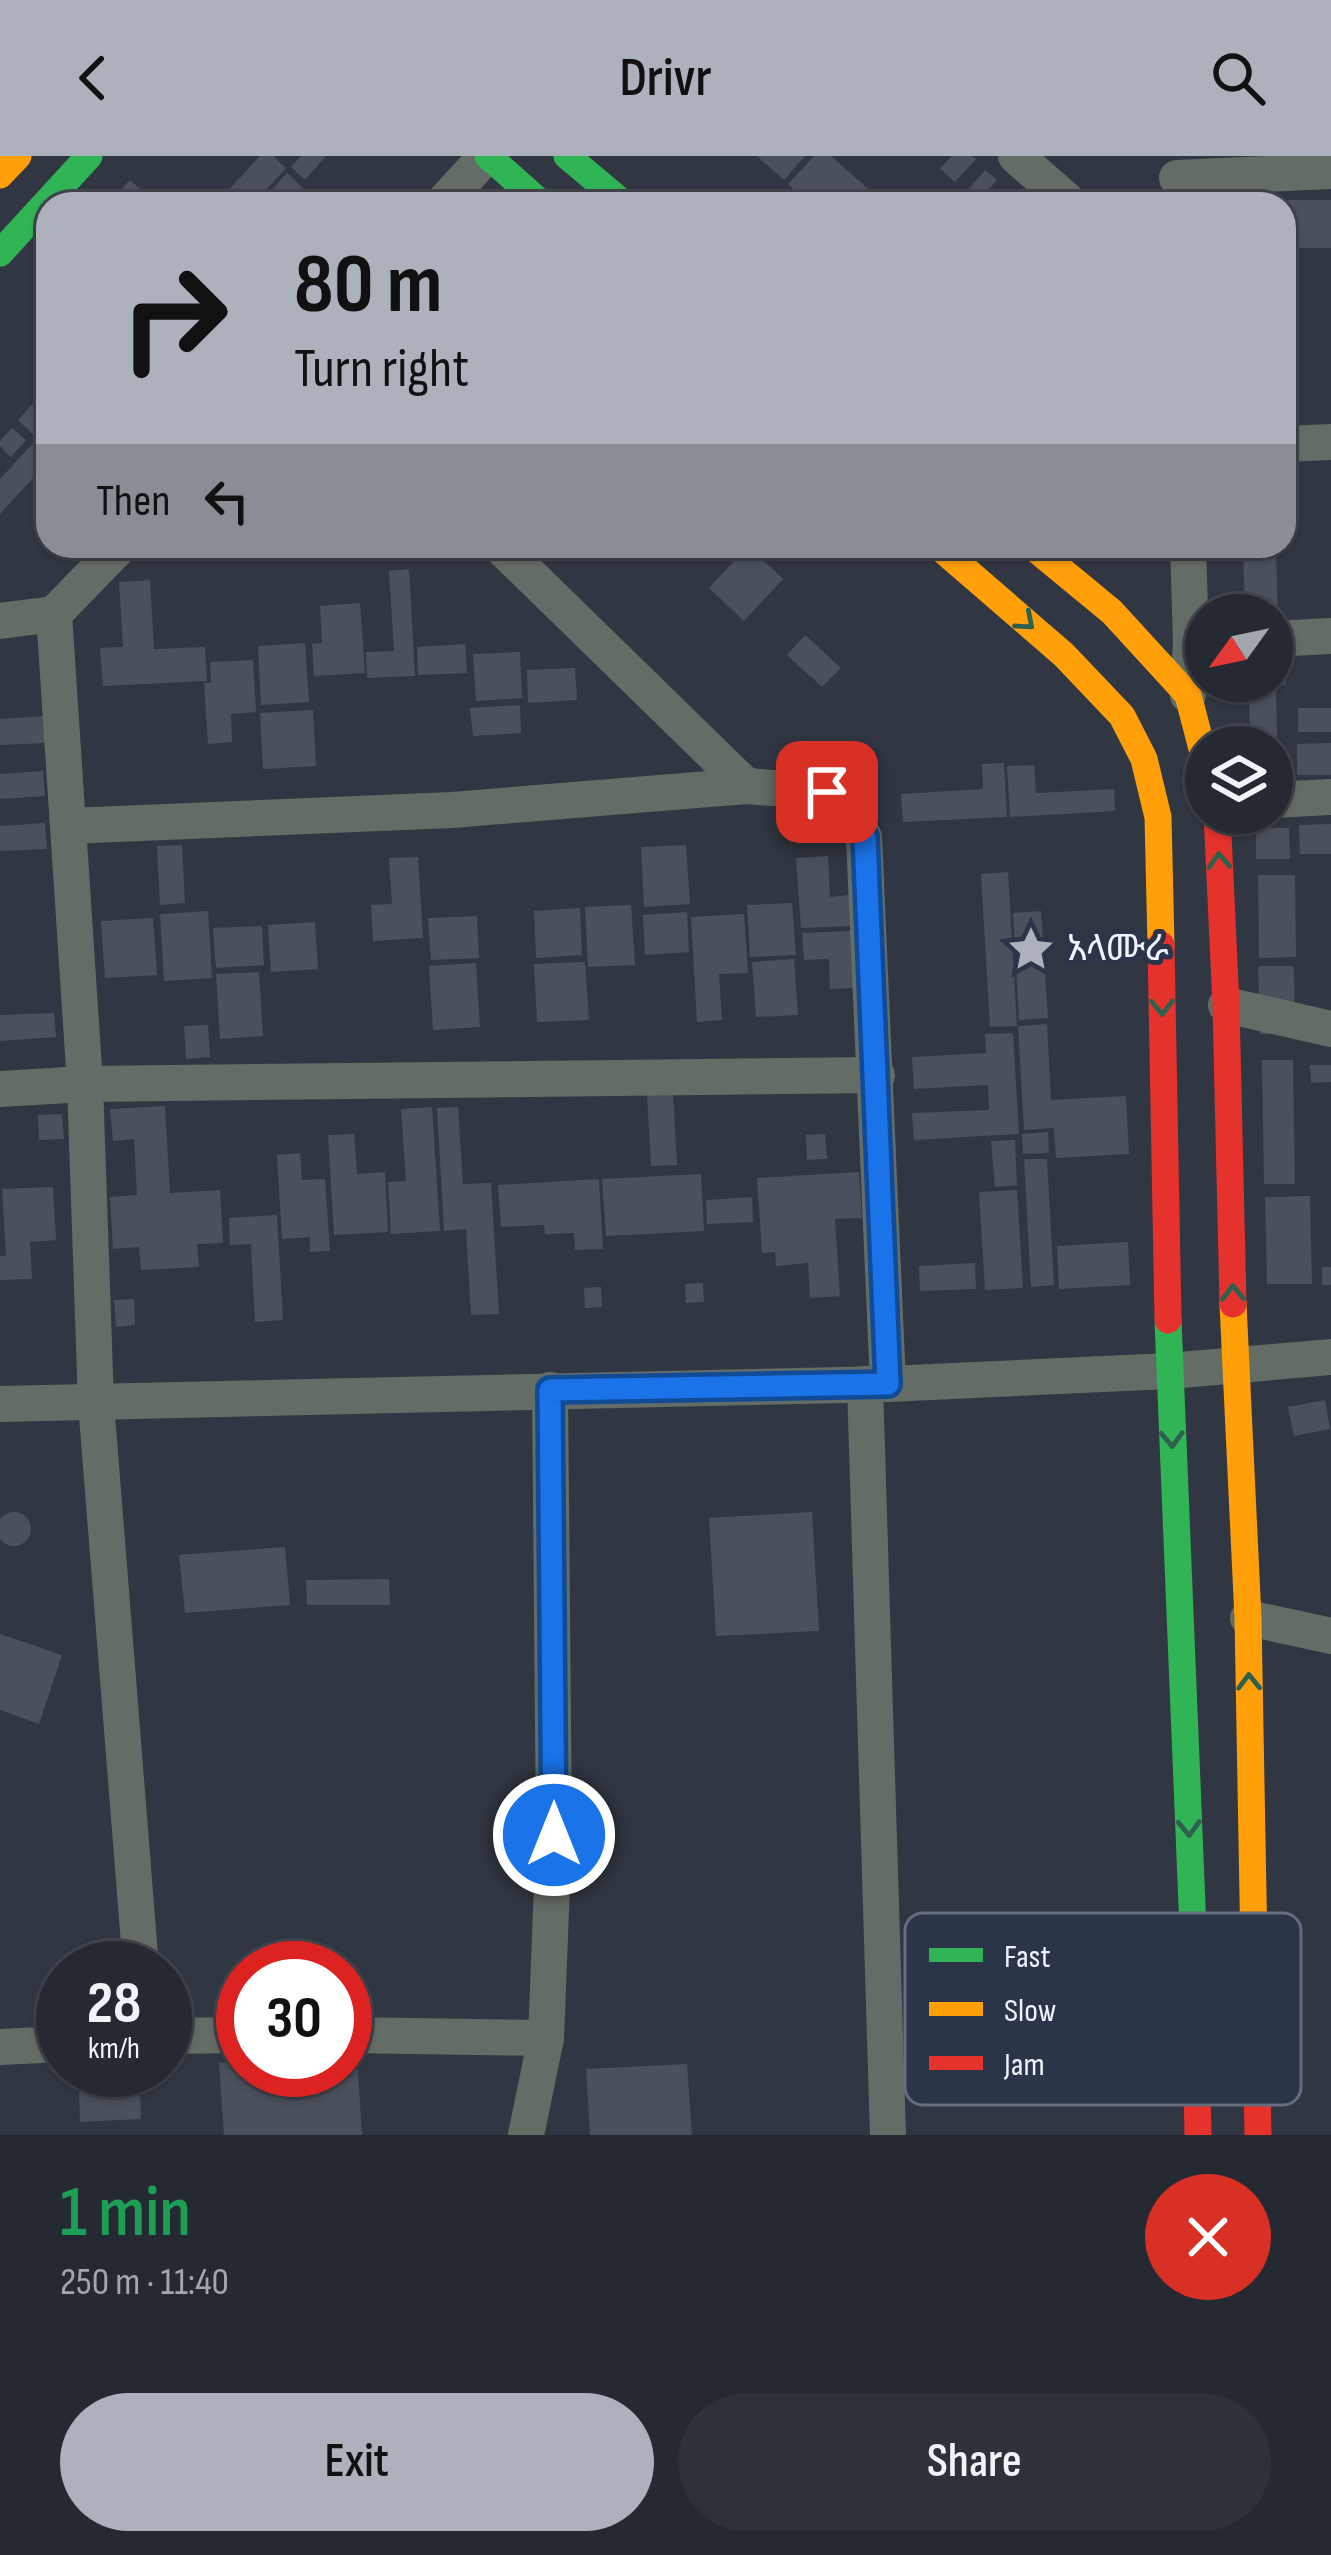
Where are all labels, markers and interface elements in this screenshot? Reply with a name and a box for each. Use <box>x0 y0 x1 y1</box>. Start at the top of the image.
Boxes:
icon: back <box>60 45 126 111</box>
icon: search <box>1205 45 1271 111</box>
text: Drivr <box>619 46 712 111</box>
text: 80 m <box>294 235 442 336</box>
icon: right <box>96 240 252 396</box>
text: Turn right <box>294 337 469 402</box>
icon: left <box>194 468 260 534</box>
text: Then <box>96 474 170 529</box>
north arrow <box>1185 594 1293 702</box>
map controls <box>1185 594 1293 834</box>
one-way arrow <box>1012 608 1034 630</box>
button: layers <box>1185 726 1293 834</box>
pin <box>776 741 878 843</box>
icon: arrive <box>794 759 860 825</box>
one-way arrow <box>1206 851 1232 870</box>
place icon: አላሙራ <box>1006 924 1056 974</box>
place label: አላሙራ <box>1067 928 1169 971</box>
one-way arrow <box>1148 998 1174 1017</box>
one-way arrow <box>1220 1283 1246 1301</box>
one-way arrow <box>1159 1430 1185 1449</box>
one-way arrow <box>1237 1672 1263 1691</box>
position arrow <box>491 1772 617 1898</box>
one-way arrow <box>1176 1819 1202 1838</box>
legend <box>905 1913 1301 2105</box>
text: Fast <box>1004 1937 1051 1977</box>
speed limit sign: 30 <box>216 1941 372 2097</box>
text: 28 <box>87 1968 141 2040</box>
text: Slow <box>1004 1991 1056 2031</box>
text: km/h <box>88 2031 140 2067</box>
text: Jam <box>1003 2045 1045 2085</box>
text: 1 min <box>60 2170 191 2257</box>
button: close <box>1145 2174 1271 2300</box>
text: 250 m · 11:40 <box>60 2259 229 2306</box>
button: Exit <box>60 2393 654 2531</box>
button: Share <box>678 2393 1271 2531</box>

